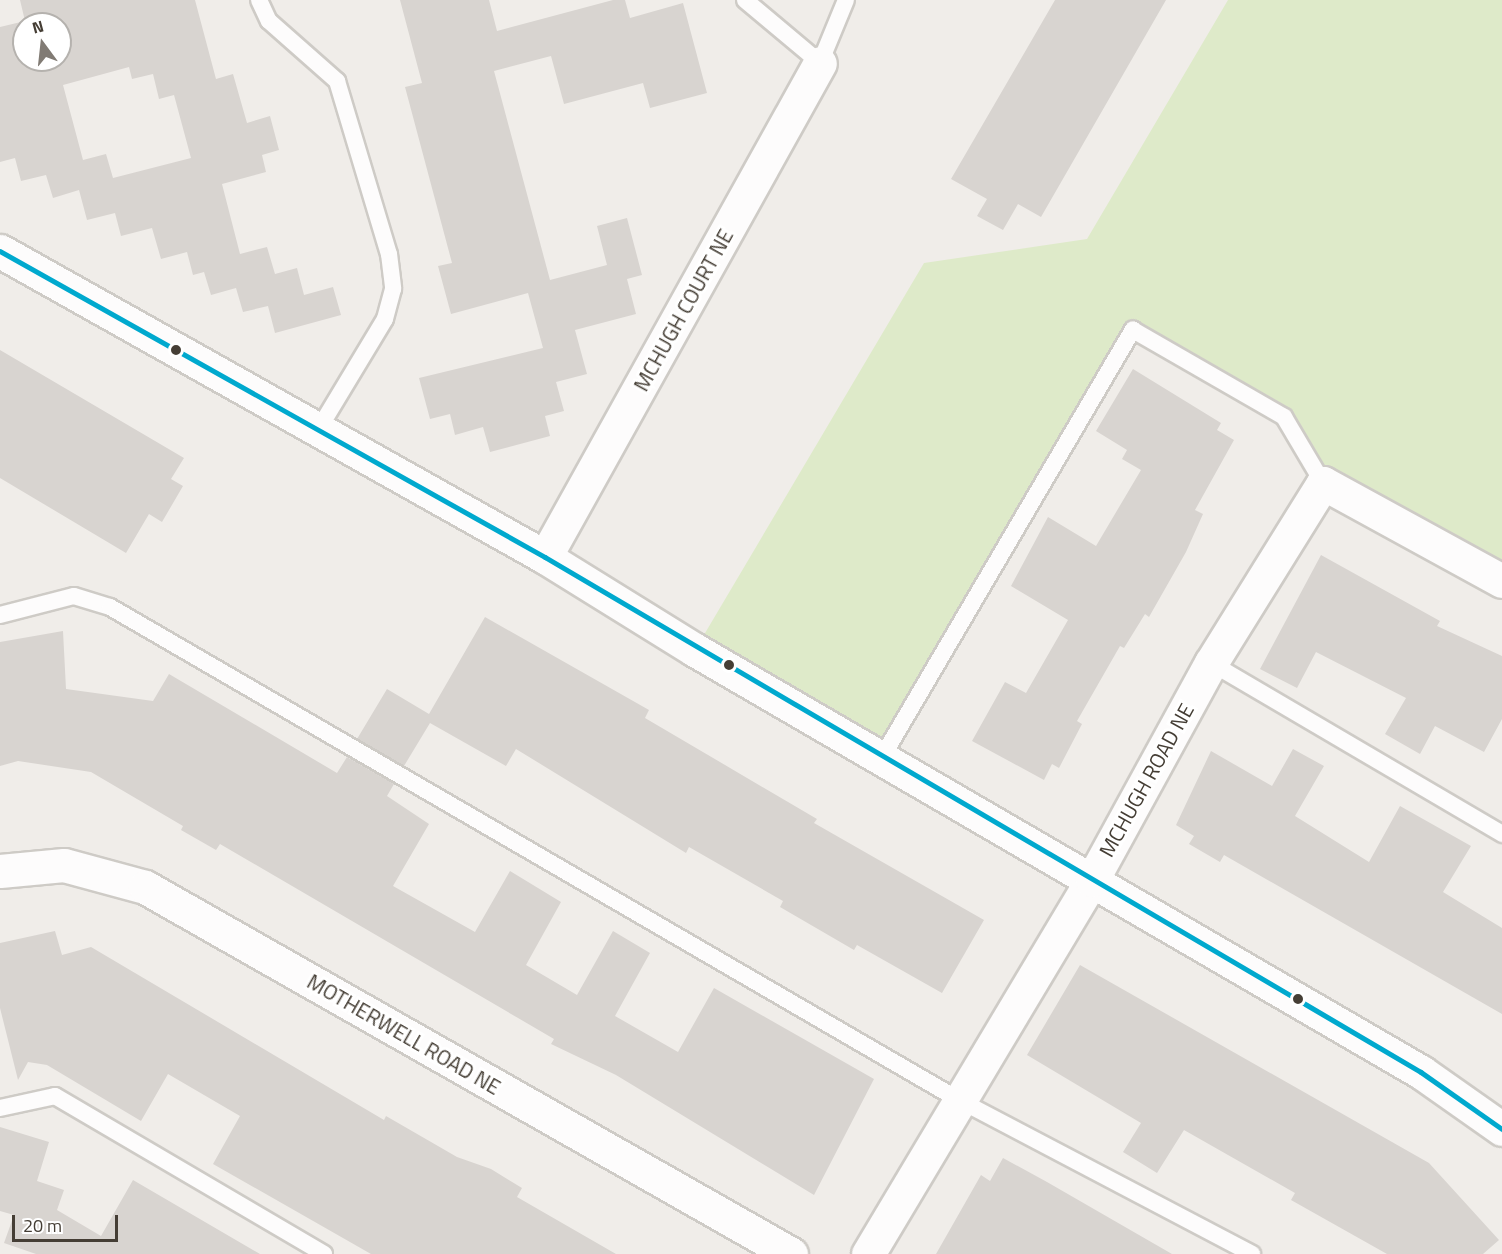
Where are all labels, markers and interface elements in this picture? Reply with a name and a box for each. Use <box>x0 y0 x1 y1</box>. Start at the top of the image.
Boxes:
north arrow <box>12 12 72 72</box>
text: N <box>29 14 46 40</box>
street label: MCHUGH COURT NE <box>628 225 738 395</box>
unlabelled marker <box>170 344 182 356</box>
unlabelled marker <box>723 659 735 671</box>
street label: MCHUGH ROAD NE <box>1093 699 1199 861</box>
street label: MOTHERWELL ROAD NE <box>303 968 505 1100</box>
unlabelled marker <box>1292 993 1304 1005</box>
scale bar <box>15 1203 122 1241</box>
text: 20 m <box>23 1212 62 1239</box>

